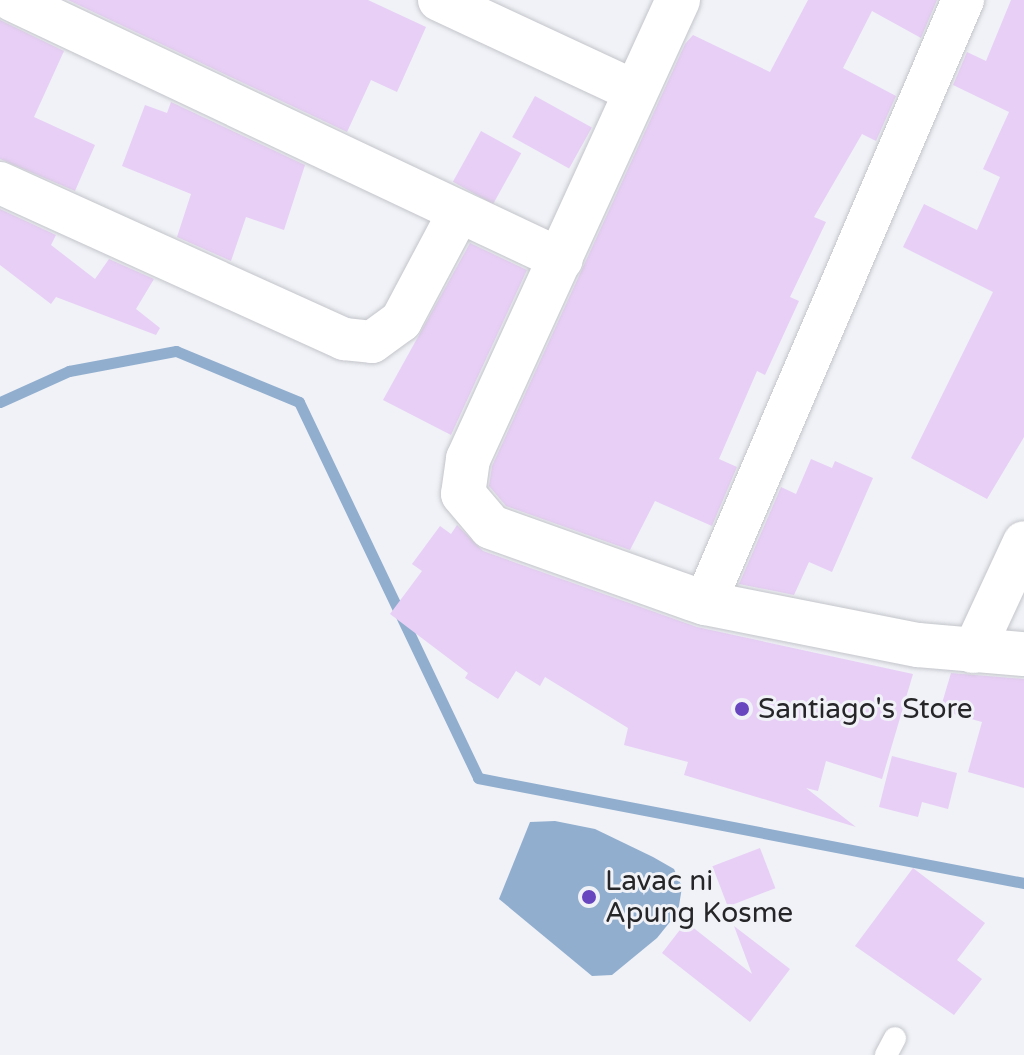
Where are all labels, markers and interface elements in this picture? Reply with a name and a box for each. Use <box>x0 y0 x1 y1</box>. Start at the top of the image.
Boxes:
place label: Santiago's Store <box>758 692 973 726</box>
marker: Santiago's Store <box>733 700 751 718</box>
place label: Lavac ni Apung Kosme <box>605 864 793 930</box>
marker: Lavac ni Apung Kosme <box>580 888 598 906</box>

